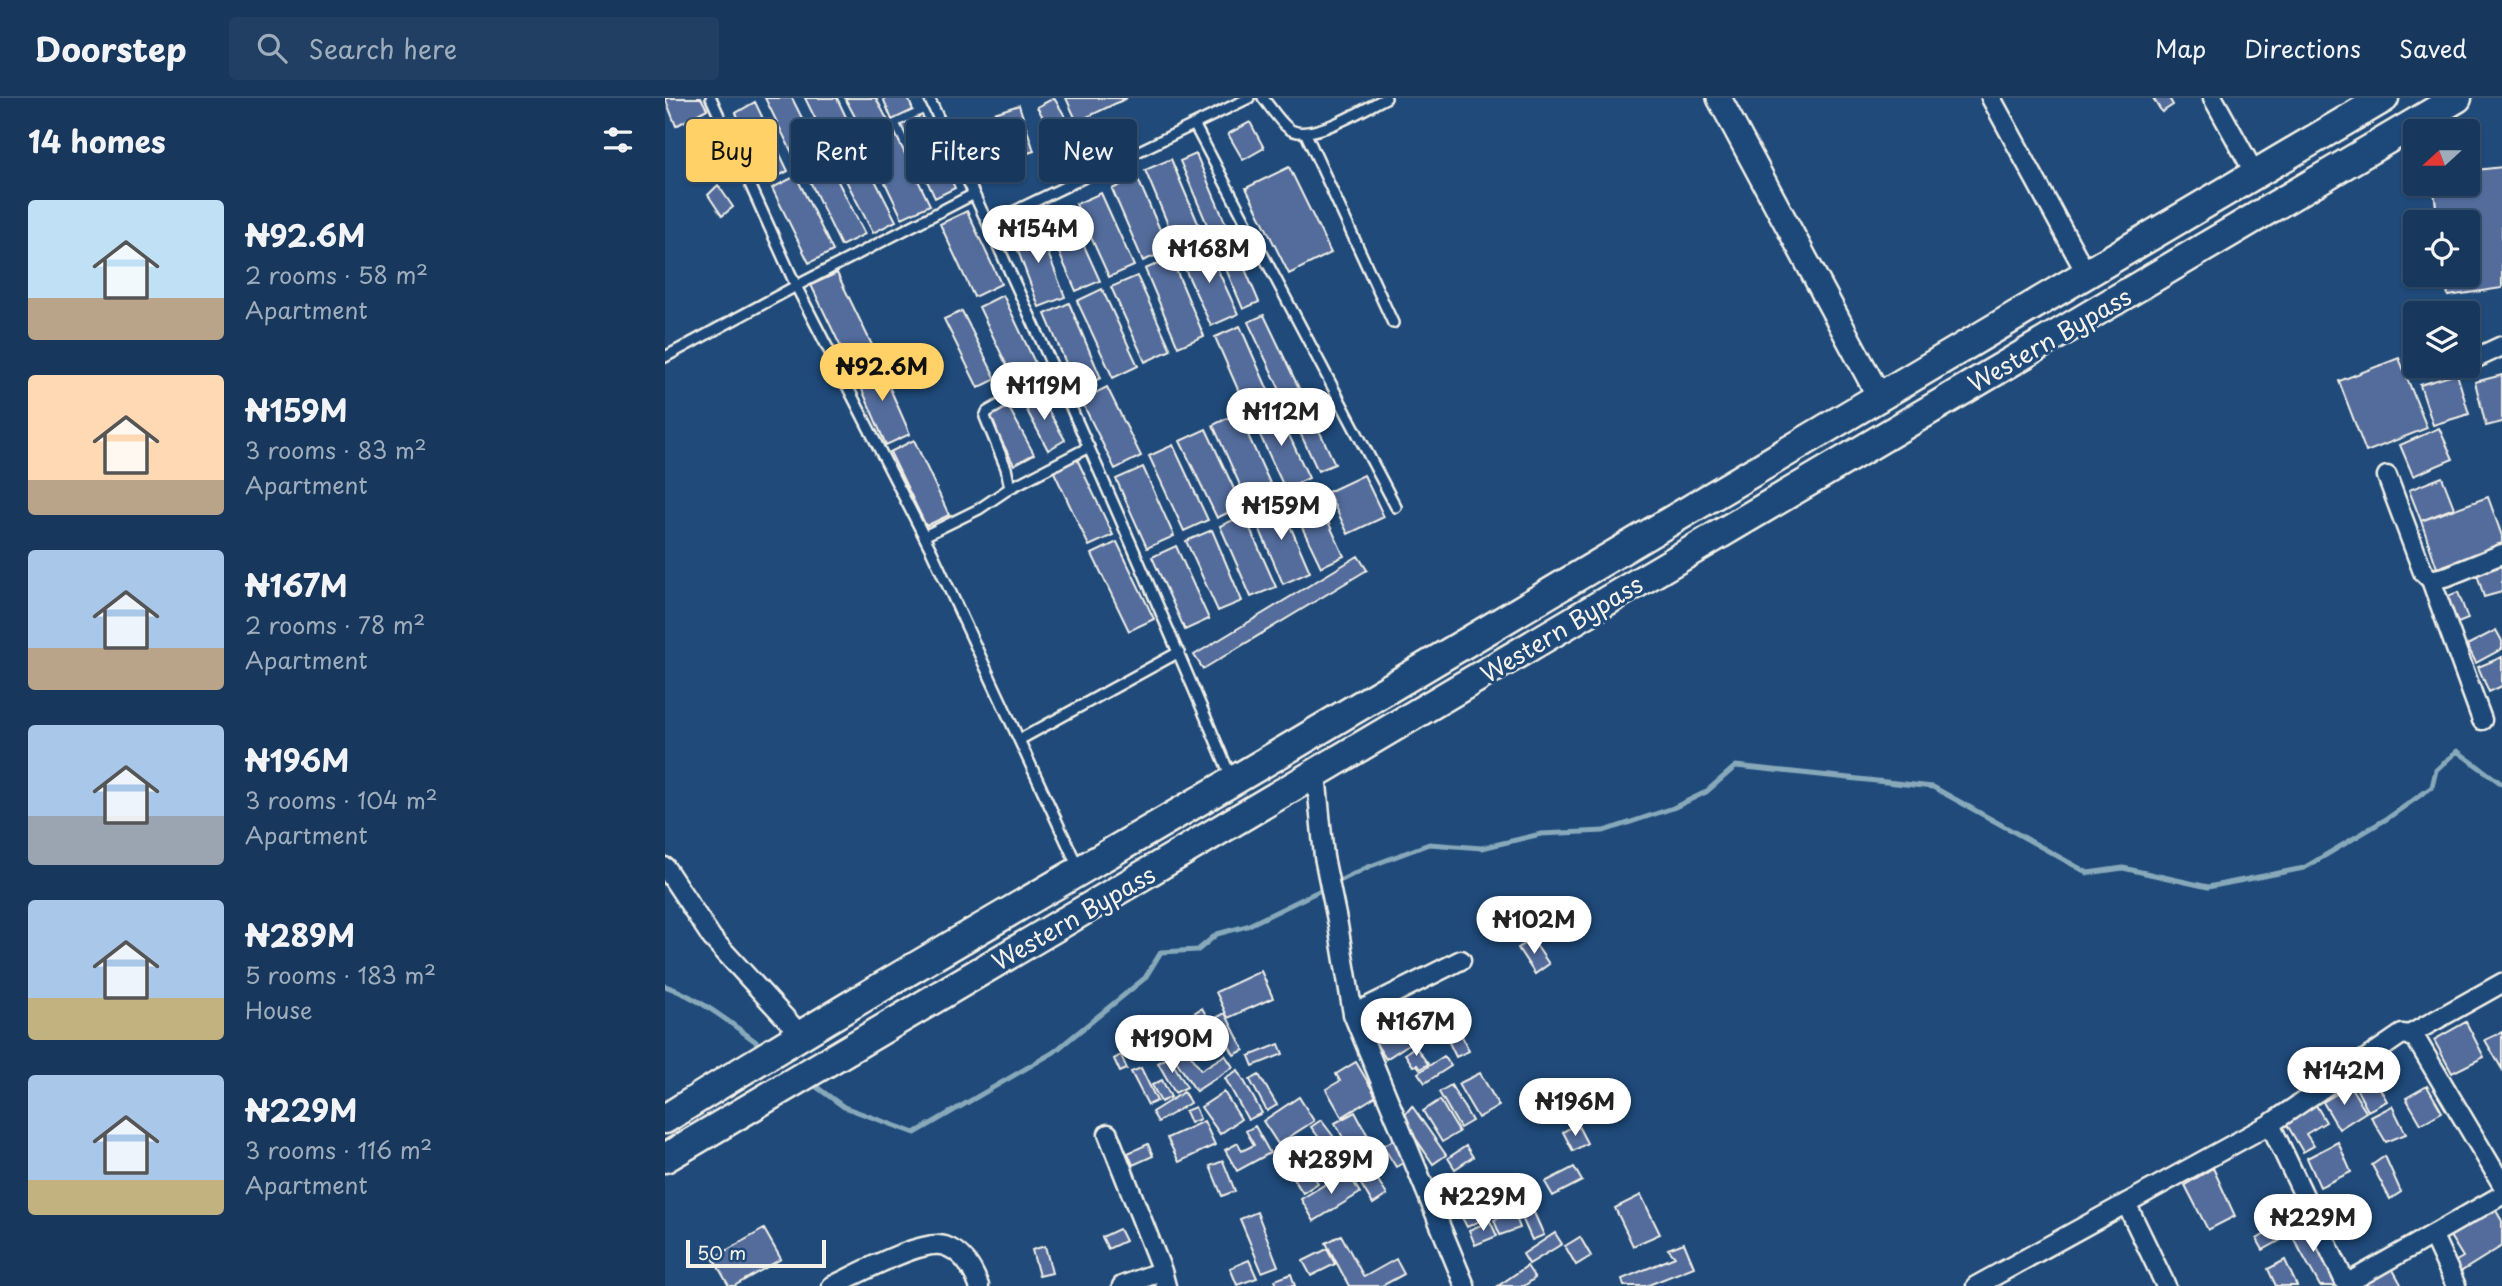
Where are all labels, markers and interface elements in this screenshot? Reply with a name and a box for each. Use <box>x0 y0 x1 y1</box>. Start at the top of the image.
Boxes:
search box <box>229 17 719 80</box>
text: Doorstep <box>35 23 187 73</box>
icon: search <box>253 29 291 67</box>
text: Search here <box>309 29 457 68</box>
text: Map <box>2155 30 2206 66</box>
text: Directions <box>2244 30 2361 66</box>
text: Saved <box>2399 30 2467 66</box>
text: 14 homes <box>28 118 166 163</box>
chip: Buy <box>686 119 777 182</box>
chip: Rent <box>791 119 892 182</box>
chip: Filters <box>906 119 1025 182</box>
chip: New <box>1039 119 1137 182</box>
north arrow <box>2403 119 2480 196</box>
map controls <box>2403 119 2480 378</box>
icon: filters <box>599 121 637 159</box>
pin: ₦154M <box>989 206 1087 265</box>
text: ₦154M <box>998 210 1078 245</box>
button: locate <box>2403 210 2480 287</box>
text: ₦92.6M <box>245 212 365 257</box>
pin: ₦168M <box>1160 226 1258 285</box>
icon: home <box>84 228 168 312</box>
text: ₦168M <box>1168 230 1250 265</box>
text: 2 rooms · 58 m² <box>245 257 428 292</box>
street label: Western Bypass <box>1960 277 2138 401</box>
text: Apartment <box>245 292 368 327</box>
button: layers <box>2403 301 2480 378</box>
pin: ₦92.6M <box>825 344 939 403</box>
text: ₦92.6M <box>836 348 928 383</box>
pin: ₦119M <box>995 362 1093 422</box>
text: ₦119M <box>1006 367 1082 402</box>
text: ₦159M <box>245 387 348 432</box>
pin: ₦112M <box>1232 388 1330 448</box>
text: ₦112M <box>1242 393 1320 428</box>
icon: home <box>84 403 168 487</box>
text: 3 rooms · 83 m² <box>245 432 427 467</box>
text: Apartment <box>245 467 368 502</box>
pin: ₦159M <box>1232 482 1330 542</box>
text: ₦159M <box>1242 487 1320 522</box>
text: ₦167M <box>245 562 348 607</box>
street label: Western Bypass <box>1473 565 1649 691</box>
icon: home <box>84 578 168 662</box>
text: 2 rooms · 78 m² <box>245 607 425 642</box>
text: Apartment <box>245 642 368 677</box>
text: ₦196M <box>245 737 349 782</box>
icon: home <box>84 753 168 837</box>
text: 3 rooms · 104 m² <box>245 782 438 817</box>
text: Apartment <box>245 817 368 852</box>
street label: Western Bypass <box>984 855 1162 979</box>
pin: ₦102M <box>1485 896 1583 956</box>
text: ₦102M <box>1492 901 1576 936</box>
text: ₦289M <box>245 912 355 957</box>
icon: home <box>84 928 168 1012</box>
text: 5 rooms · 183 m² <box>245 957 436 992</box>
text: House <box>245 992 312 1027</box>
pin: ₦167M <box>1367 998 1465 1058</box>
text: ₦167M <box>1377 1003 1455 1038</box>
pin: ₦190M <box>1123 1016 1221 1075</box>
text: ₦190M <box>1131 1020 1213 1055</box>
pin: ₦142M <box>2295 1048 2393 1107</box>
text: ₦142M <box>2303 1052 2385 1087</box>
pin: ₦196M <box>1526 1079 1624 1138</box>
text: ₦196M <box>1535 1083 1615 1118</box>
text: ₦229M <box>245 1087 357 1132</box>
icon: home <box>84 1103 168 1187</box>
text: 3 rooms · 116 m² <box>245 1132 432 1167</box>
pin: ₦289M <box>1282 1136 1380 1196</box>
text: ₦289M <box>1289 1141 1373 1176</box>
text: Apartment <box>245 1167 368 1202</box>
pin: ₦229M <box>1434 1174 1532 1233</box>
text: ₦229M <box>1440 1178 1526 1213</box>
pin: ₦229M <box>2264 1194 2362 1254</box>
text: ₦229M <box>2270 1199 2356 1234</box>
scale bar <box>686 1237 826 1269</box>
text: 50 m <box>697 1238 746 1266</box>

